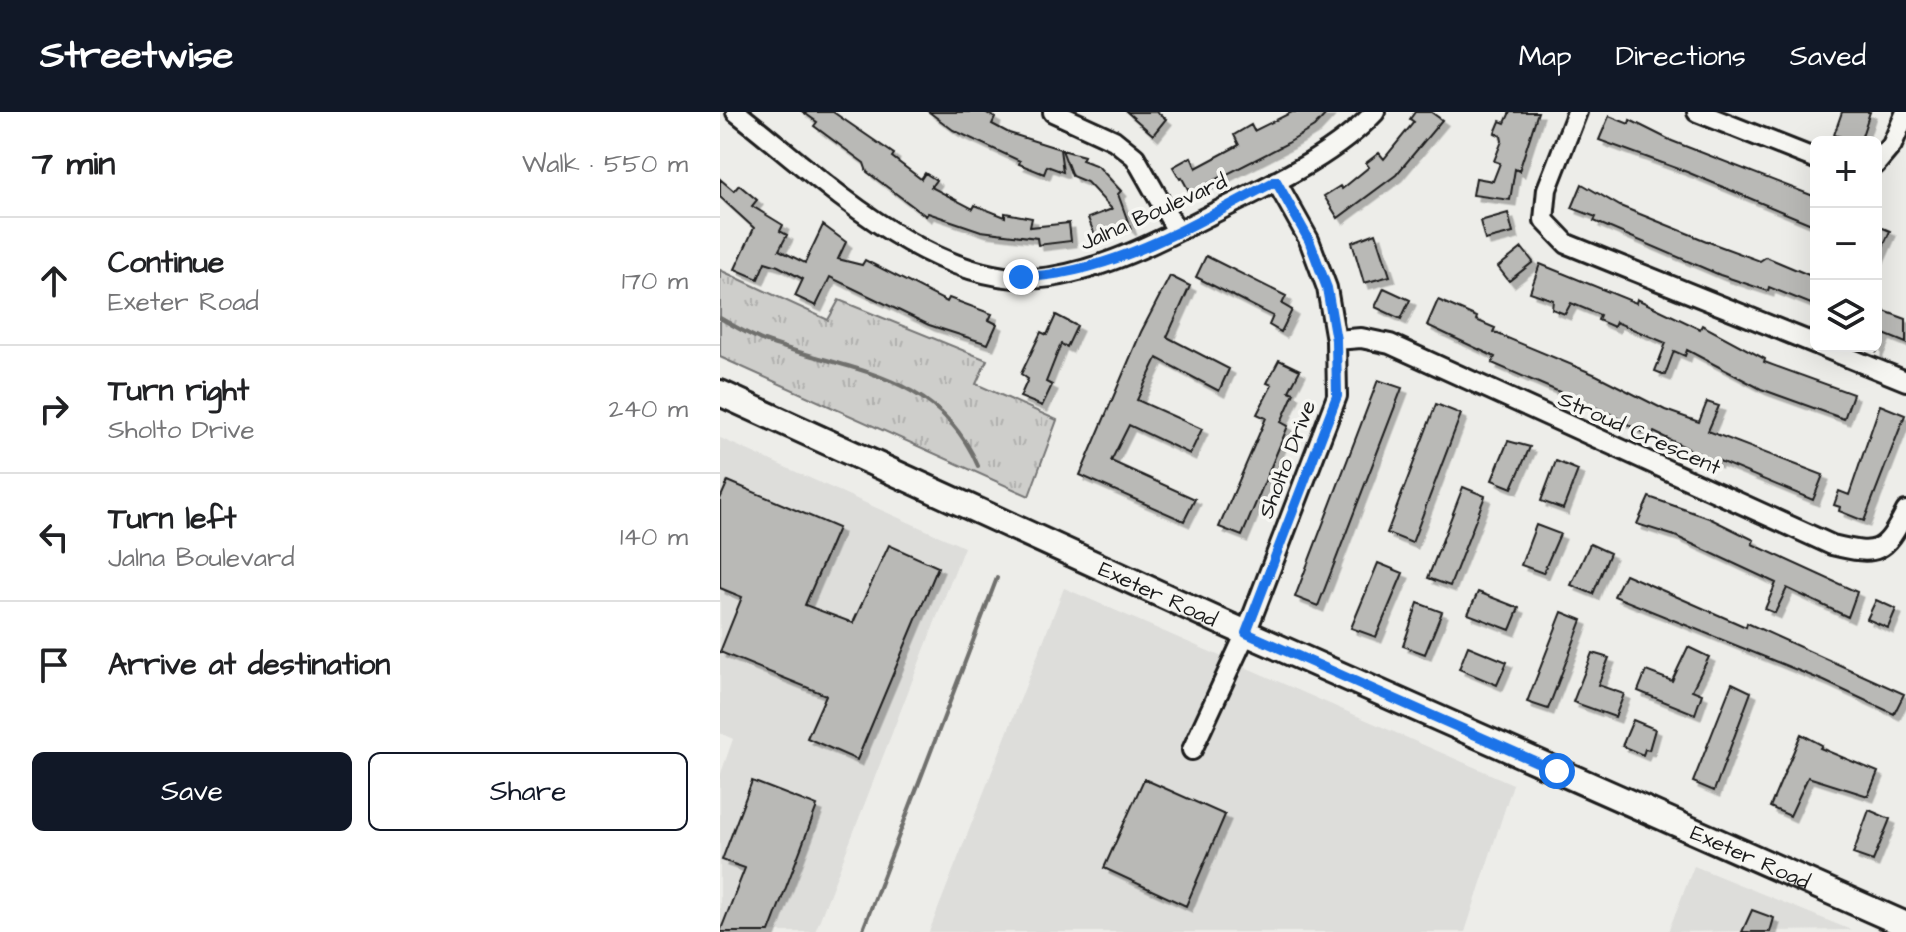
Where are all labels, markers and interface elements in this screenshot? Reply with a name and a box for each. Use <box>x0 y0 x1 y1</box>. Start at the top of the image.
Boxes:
text: Streetwise <box>40 30 233 82</box>
text: Map <box>1519 37 1572 76</box>
text: Directions <box>1616 37 1746 76</box>
text: Saved <box>1790 37 1866 76</box>
map controls <box>1810 136 1882 352</box>
button: + <box>1810 136 1882 208</box>
text: 7 min <box>32 140 115 188</box>
text: Walk · 550 m <box>522 146 688 182</box>
street label: Jalna Boulevard <box>1075 166 1232 259</box>
button: − <box>1810 208 1882 280</box>
text: Continue <box>108 242 224 284</box>
icon: ahead <box>32 259 76 303</box>
route end <box>1003 259 1039 295</box>
text: 170 m <box>622 263 688 299</box>
button: layers <box>1810 280 1882 352</box>
text: Exeter Road <box>108 284 259 320</box>
text: Turn right <box>108 370 249 412</box>
street label: Stroud Crescent <box>1553 384 1726 483</box>
icon: right <box>32 387 76 431</box>
text: 240 m <box>608 391 688 427</box>
street label: Sholto Drive <box>1251 396 1324 523</box>
text: Sholto Drive <box>108 412 255 448</box>
text: Turn left <box>108 498 236 540</box>
icon: left <box>32 515 76 559</box>
text: 140 m <box>620 519 688 555</box>
text: Jalna Boulevard <box>108 540 295 576</box>
street label: Exeter Road <box>1093 554 1222 635</box>
icon: arrive <box>32 643 76 687</box>
text: Arrive at destination <box>108 644 390 686</box>
button: Save <box>32 752 352 831</box>
button: Share <box>368 752 688 831</box>
route start <box>1539 753 1575 789</box>
street label: Exeter Road <box>1685 818 1815 898</box>

